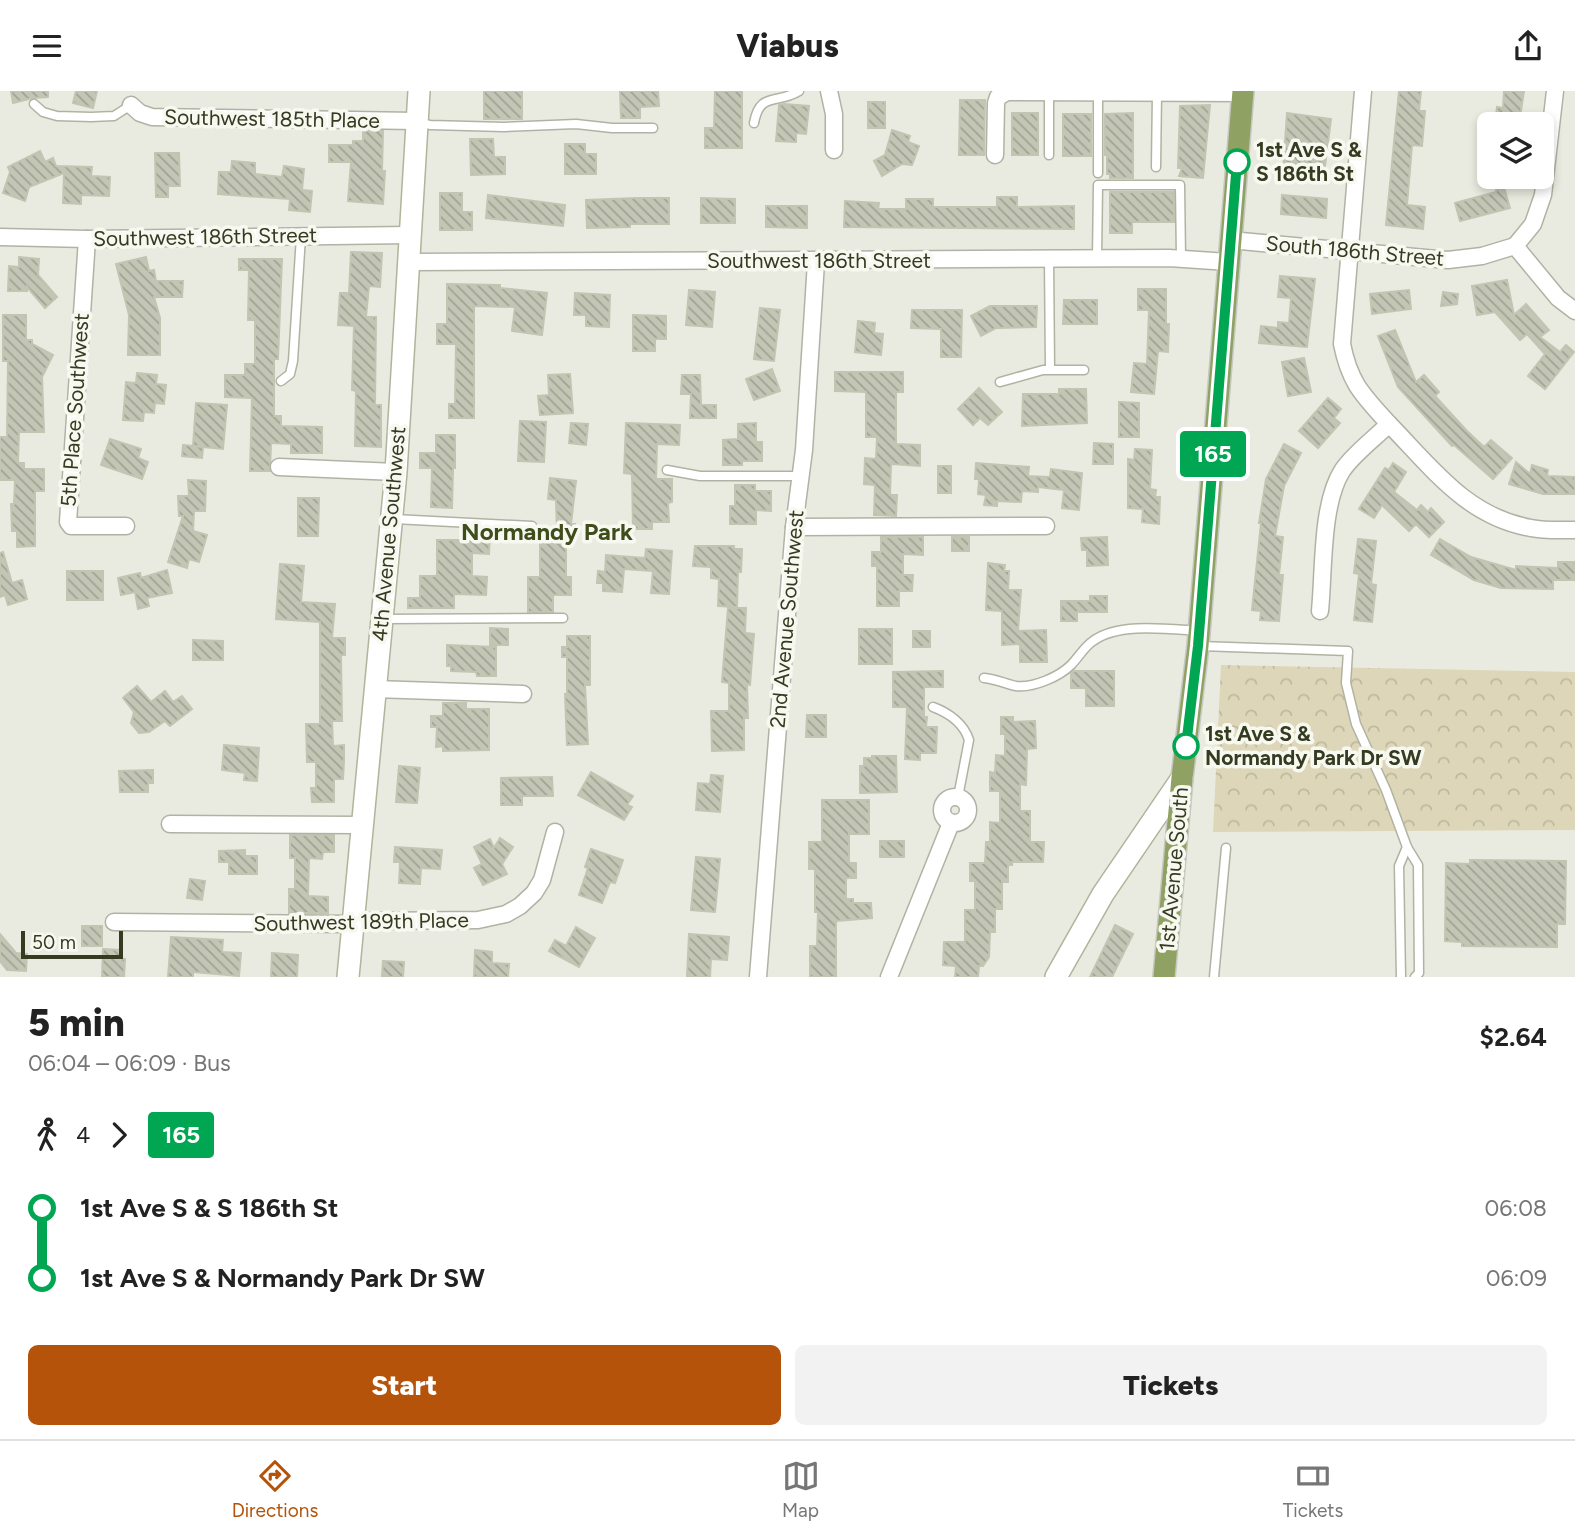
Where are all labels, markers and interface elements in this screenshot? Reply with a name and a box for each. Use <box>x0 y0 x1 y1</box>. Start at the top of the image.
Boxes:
icon: menu <box>28 27 66 65</box>
text: Viabus <box>736 27 839 65</box>
icon: share <box>1509 27 1547 65</box>
street label: Southwest 185th Place <box>164 104 380 133</box>
map controls <box>1477 112 1554 189</box>
button: layers <box>1477 112 1554 189</box>
place label: 1st Ave S & S 186th St <box>1256 137 1362 186</box>
marker: 1st Ave S & S 186th St <box>1224 149 1250 175</box>
street label: Southwest 186th Street <box>93 222 317 251</box>
street label: South 186th Street <box>1265 230 1445 271</box>
street label: Southwest 186th Street <box>707 248 931 273</box>
street label: 5th Place Southwest <box>55 312 94 508</box>
street label: 4th Avenue Southwest <box>367 425 410 643</box>
line badge: 165 <box>1173 431 1253 477</box>
text: 165 <box>1194 439 1232 468</box>
street label: 2nd Avenue Southwest <box>765 509 808 729</box>
district label: Normandy Park <box>461 517 633 546</box>
place label: 1st Ave S & Normandy Park Dr SW <box>1205 721 1422 770</box>
marker: 1st Ave S & Normandy Park Dr SW <box>1173 733 1199 759</box>
street label: 1st Avenue South <box>1154 786 1193 952</box>
street label: Southwest 189th Place <box>253 907 469 936</box>
scale bar <box>21 928 122 960</box>
text: 50 m <box>32 931 76 954</box>
text: 5 min <box>28 1000 125 1046</box>
text: $2.64 <box>1480 1021 1547 1053</box>
text: 06:04 – 06:09 · Bus <box>28 1049 231 1077</box>
icon: walk <box>28 1116 66 1154</box>
icon: forward <box>100 1116 138 1154</box>
text: 165 <box>162 1120 200 1149</box>
text: 4 <box>76 1121 90 1149</box>
text: 1st Ave S & S 186th St <box>80 1192 338 1224</box>
text: 06:08 <box>1485 1194 1547 1222</box>
text: 1st Ave S & Normandy Park Dr SW <box>80 1262 485 1294</box>
text: 06:09 <box>1486 1264 1547 1292</box>
button: Start <box>28 1345 781 1425</box>
button: Tickets <box>795 1345 1547 1425</box>
tab: Directions <box>232 1457 318 1522</box>
tab: Map <box>782 1457 820 1522</box>
tab: Tickets <box>1283 1457 1343 1522</box>

